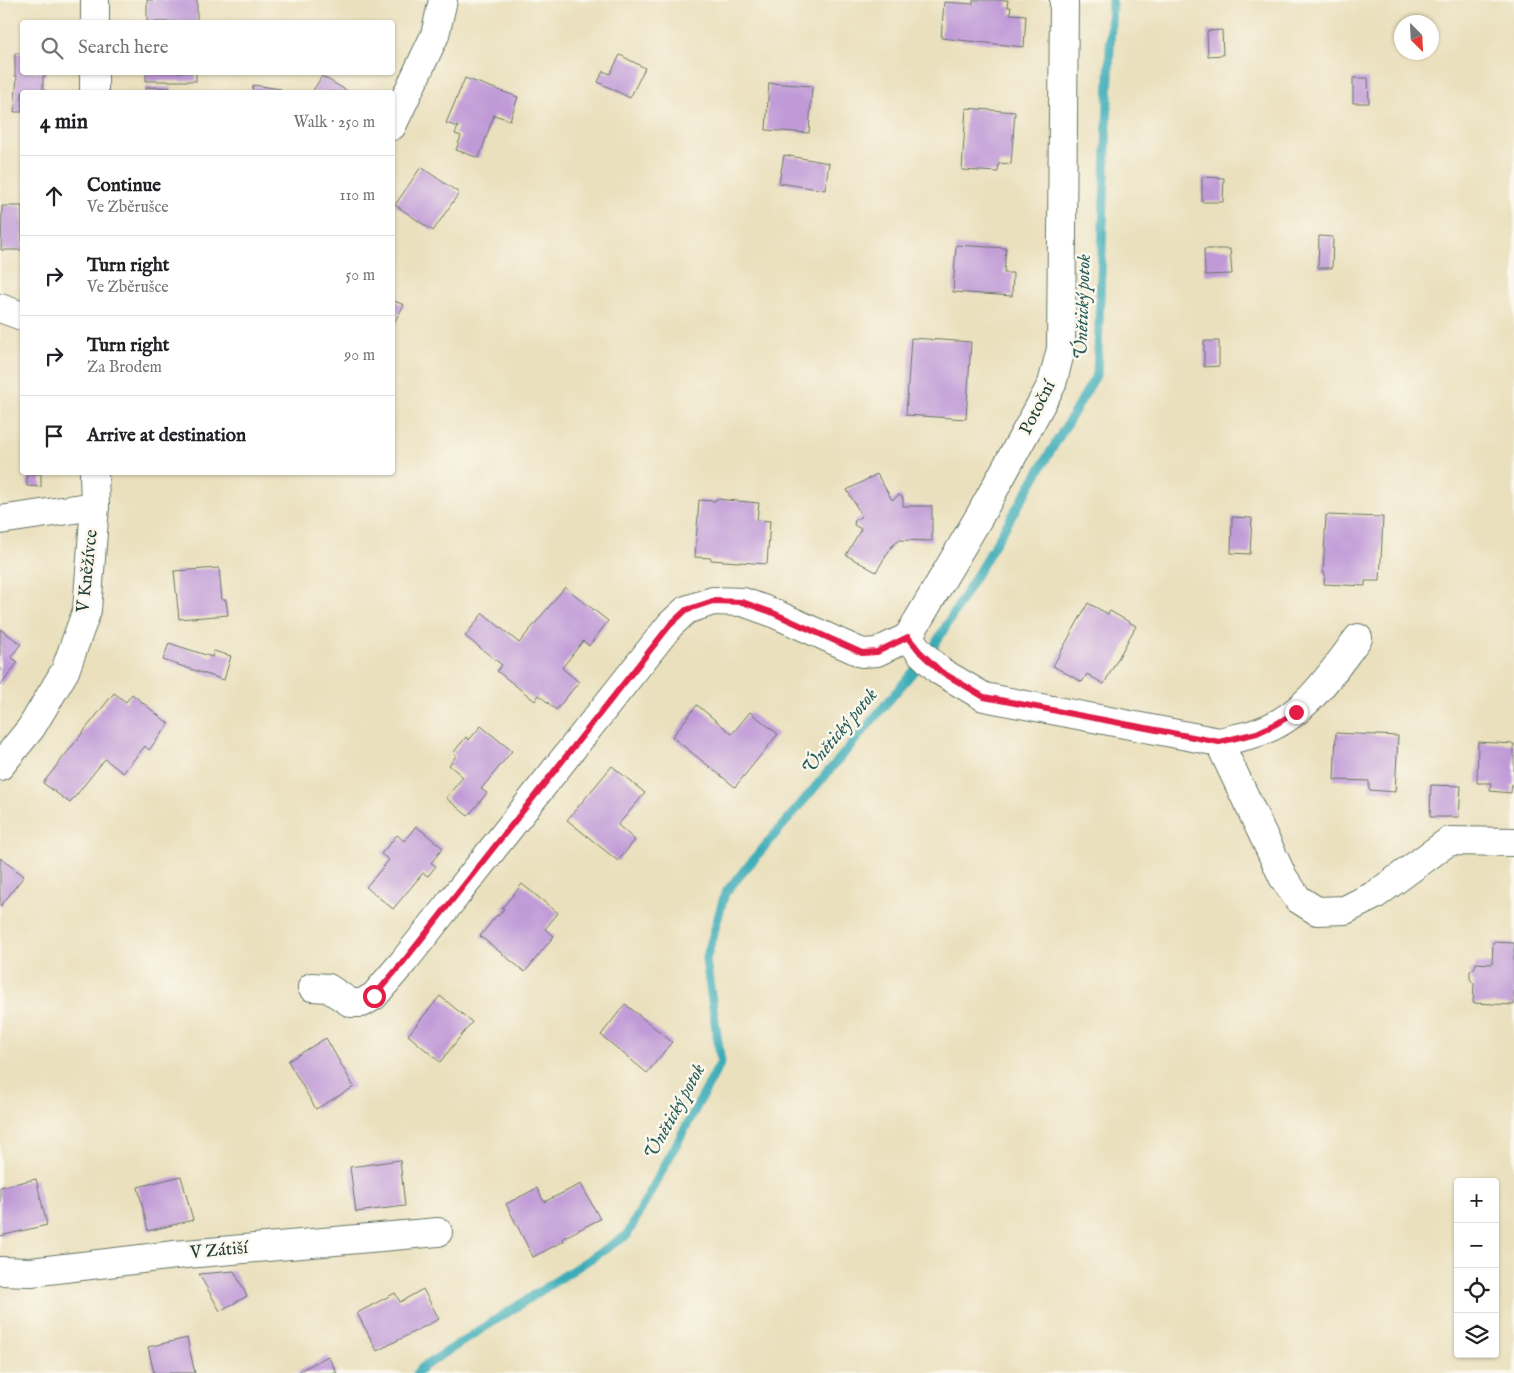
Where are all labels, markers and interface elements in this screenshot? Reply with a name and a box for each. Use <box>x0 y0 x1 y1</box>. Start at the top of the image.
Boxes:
north arrow <box>1394 15 1439 60</box>
search box <box>20 20 395 75</box>
icon: search <box>38 34 66 62</box>
text: Search here <box>78 36 169 60</box>
text: 4 min <box>40 109 88 136</box>
text: Walk · 250 m <box>293 113 375 133</box>
text: Continue <box>87 174 161 198</box>
icon: ahead <box>40 182 68 210</box>
text: 110 m <box>339 186 375 206</box>
text: Ve Zběrušce <box>87 198 169 218</box>
water label: Únětický potok <box>1069 253 1097 360</box>
text: Turn right <box>87 254 169 278</box>
icon: right <box>40 262 68 290</box>
text: 50 m <box>346 266 375 286</box>
text: Ve Zběrušce <box>87 278 169 298</box>
text: Turn right <box>87 334 169 358</box>
icon: right <box>40 342 68 370</box>
text: 90 m <box>344 346 375 366</box>
text: Za Brodem <box>87 358 162 378</box>
street label: Potoční <box>1015 376 1062 439</box>
icon: arrive <box>40 422 68 450</box>
text: Arrive at destination <box>87 424 246 448</box>
street label: V Kněžívce <box>72 528 104 615</box>
water label: Únětický potok <box>797 683 883 780</box>
route end <box>1285 701 1308 724</box>
route start <box>363 985 386 1008</box>
water label: Únětický potok <box>639 1060 711 1164</box>
map controls <box>1454 1178 1499 1358</box>
button: + <box>1454 1178 1499 1223</box>
button: − <box>1454 1223 1499 1268</box>
street label: V Zátiší <box>188 1237 250 1265</box>
button: locate <box>1454 1268 1499 1313</box>
button: layers <box>1454 1313 1499 1358</box>

